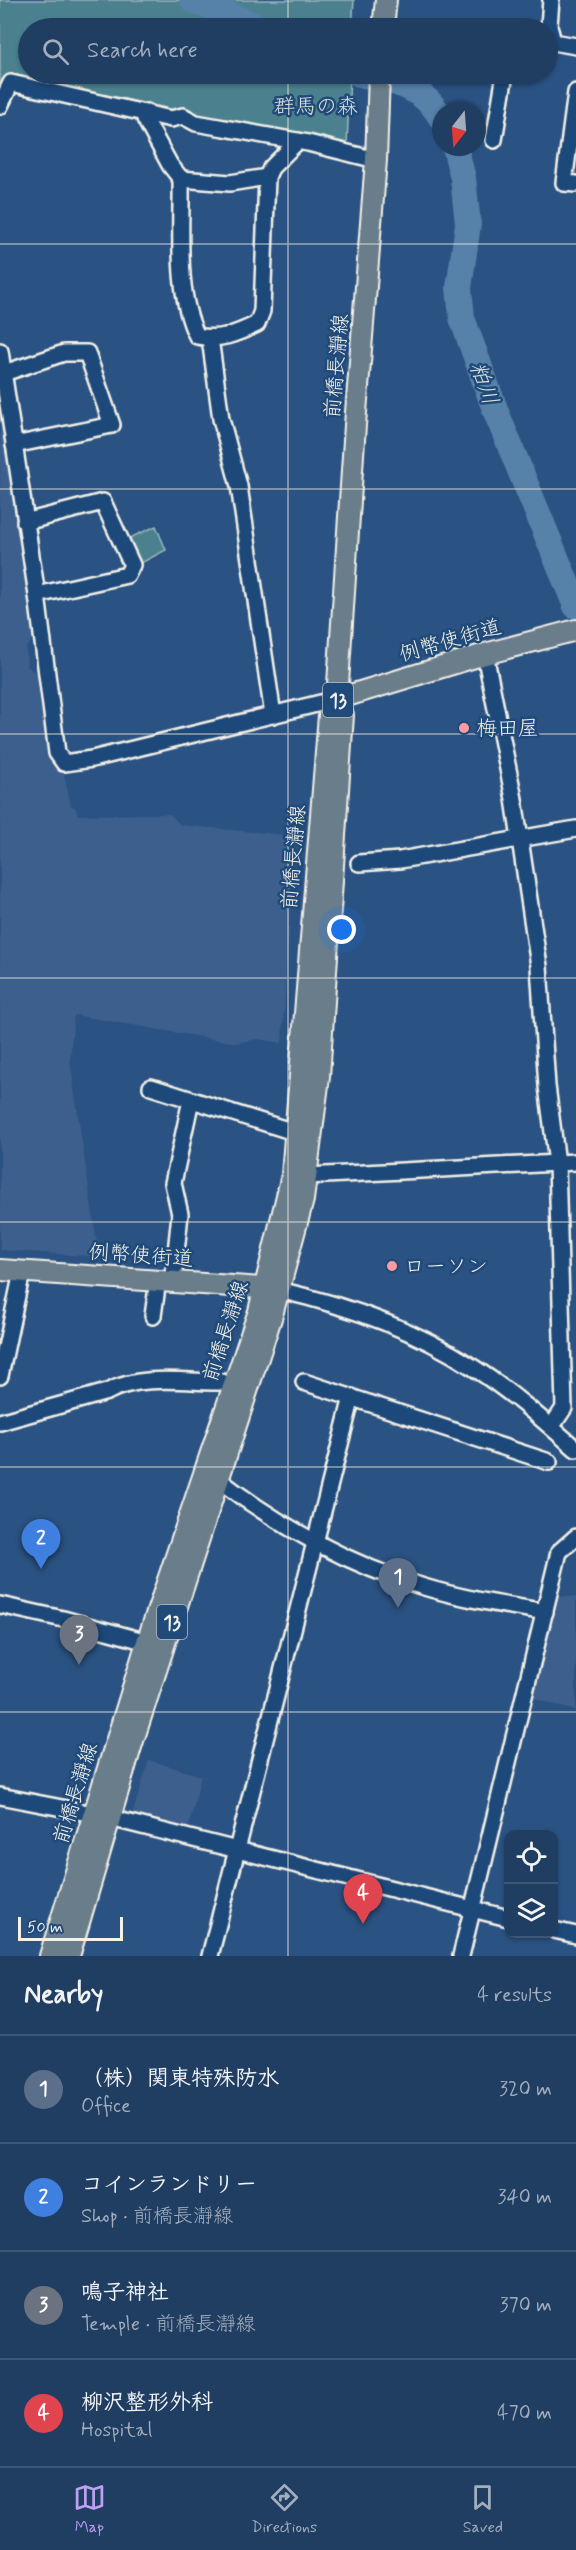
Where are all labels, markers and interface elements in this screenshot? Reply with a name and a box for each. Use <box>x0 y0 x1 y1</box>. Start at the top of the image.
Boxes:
search box <box>18 18 558 84</box>
icon: search <box>39 35 72 68</box>
text: Search here <box>87 37 198 65</box>
park label: 群馬の森 <box>274 93 358 121</box>
north arrow <box>432 102 486 156</box>
street label: 前橋長瀞線 <box>318 313 356 420</box>
water label: 粕川 <box>462 358 504 409</box>
street label: 例幣使街道 <box>396 613 505 669</box>
road number: 13 <box>323 683 353 717</box>
place label: 梅田屋 <box>476 715 539 743</box>
marker: 梅田屋 <box>457 721 471 735</box>
street label: 前橋長瀞線 <box>275 804 313 911</box>
your location <box>327 915 356 944</box>
street label: 例幣使街道 <box>88 1238 194 1274</box>
place label: ローソン <box>404 1253 488 1281</box>
marker: ローソン <box>385 1259 399 1273</box>
street label: 前橋長瀞線 <box>196 1277 255 1386</box>
pin: 2 <box>22 1520 60 1569</box>
pin: 1 <box>378 1558 418 1608</box>
road number: 13 <box>157 1605 187 1639</box>
pin: 3 <box>60 1616 98 1665</box>
street label: 前橋長瀞線 <box>47 1739 105 1848</box>
map controls <box>504 1830 558 1938</box>
button: locate <box>504 1830 558 1884</box>
pin: 4 <box>344 1874 382 1924</box>
button: layers <box>504 1884 558 1938</box>
scale bar <box>18 1914 123 1942</box>
text: 50 m <box>27 1917 63 1938</box>
text: Nearby <box>24 1978 103 2012</box>
text: 4 results <box>477 1982 552 2009</box>
text: （株）関東特殊防水 <box>81 2065 279 2093</box>
text: 1 <box>39 2076 48 2103</box>
text: 320 m <box>499 2076 552 2103</box>
text: Office <box>81 2093 131 2120</box>
text: コインランドリー <box>81 2171 257 2199</box>
text: 2 <box>39 2184 48 2211</box>
text: 340 m <box>497 2184 552 2211</box>
text: Shop · 前橋長瀞線 <box>81 2203 233 2230</box>
text: 鳴子神社 <box>81 2279 169 2307</box>
text: 3 <box>39 2292 48 2319</box>
text: 370 m <box>500 2292 552 2319</box>
text: Temple · 前橋長瀞線 <box>81 2311 255 2338</box>
text: 柳沢整形外科 <box>81 2389 213 2417</box>
text: 4 <box>38 2400 49 2427</box>
text: 470 m <box>497 2400 552 2427</box>
text: Hospital <box>81 2417 152 2444</box>
tab: Map <box>73 2481 106 2538</box>
tab: Directions <box>251 2481 317 2538</box>
tab: Saved <box>463 2481 503 2538</box>

